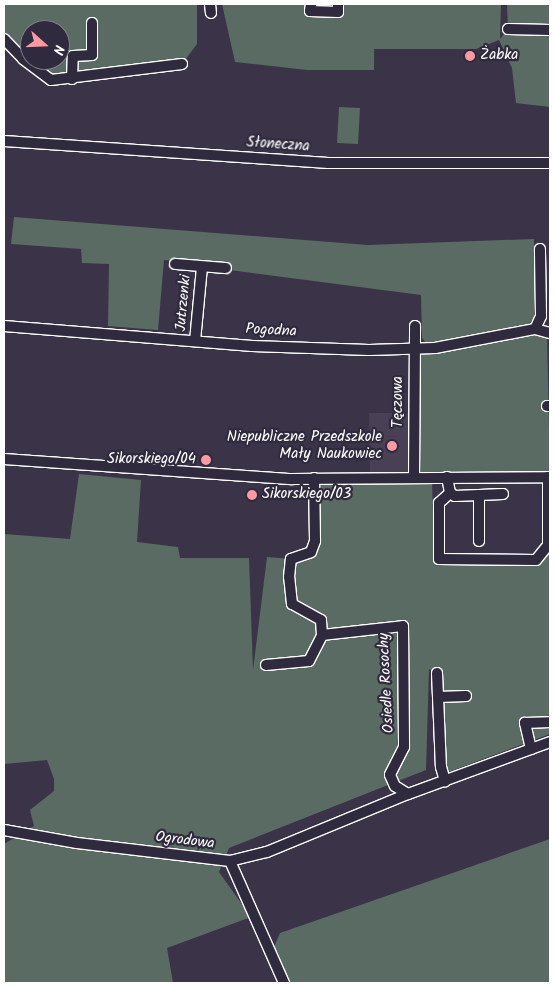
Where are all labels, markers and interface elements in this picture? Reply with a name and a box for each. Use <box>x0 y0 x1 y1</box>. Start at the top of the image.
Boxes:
north arrow <box>20 20 70 70</box>
text: N <box>46 42 70 58</box>
place label: Żabka <box>480 47 518 65</box>
marker: Żabka <box>464 50 476 62</box>
street label: Słoneczna <box>246 134 310 156</box>
street label: Jutrzenki <box>173 274 195 332</box>
street label: Pogodna <box>245 321 297 341</box>
street label: Tęczowa <box>390 376 408 428</box>
place label: Niepubliczne Przedszkole Mały Naukowiec <box>227 428 382 463</box>
marker: Niepubliczne Przedszkole Mały Naukowiec <box>386 440 398 452</box>
place label: Sikorskiego/04 <box>107 451 196 469</box>
marker: Sikorskiego/04 <box>200 454 212 466</box>
place label: Sikorskiego/03 <box>262 486 351 504</box>
marker: Sikorskiego/03 <box>246 489 258 501</box>
street label: Osiedle Rosochy <box>375 632 399 734</box>
street label: Ogrodowa <box>154 828 216 854</box>

